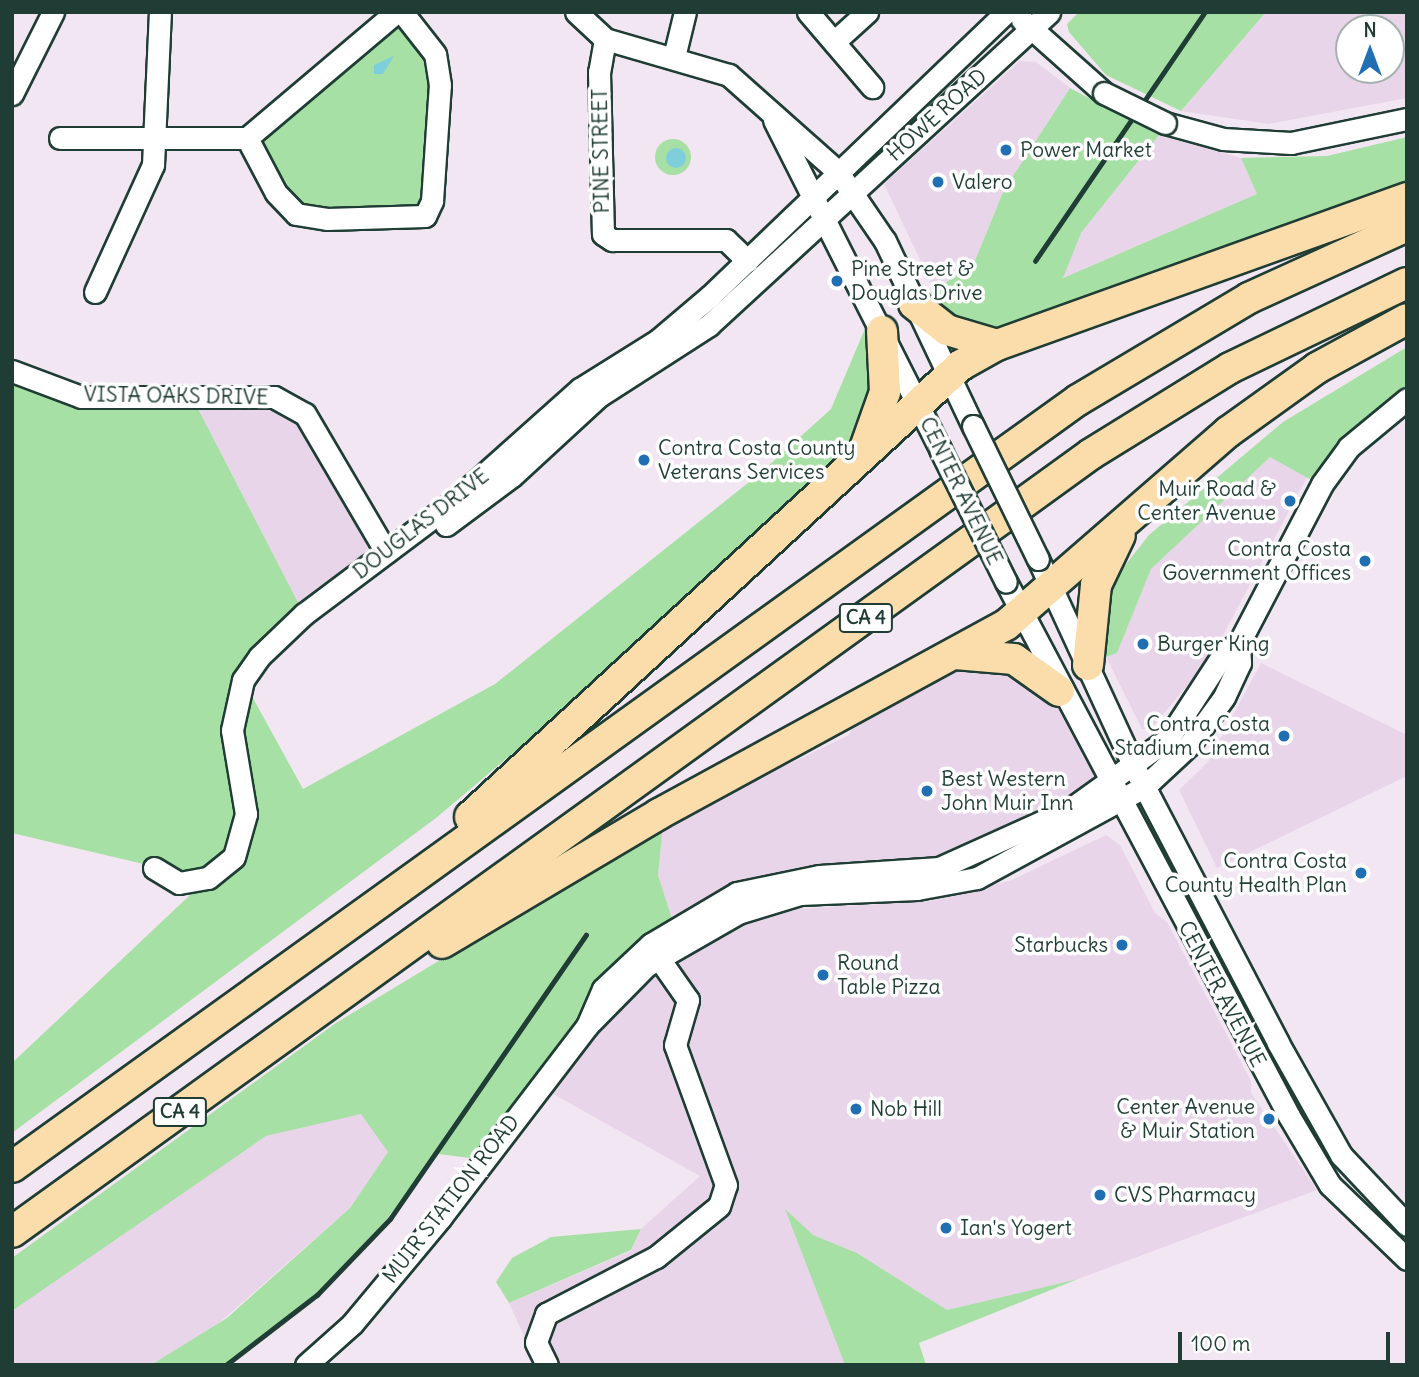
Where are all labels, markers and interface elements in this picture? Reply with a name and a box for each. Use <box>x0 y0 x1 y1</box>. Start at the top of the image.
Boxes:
north arrow <box>1335 14 1405 84</box>
text: N <box>1363 18 1377 42</box>
street label: HOWE ROAD <box>882 64 992 166</box>
street label: PINE STREET <box>587 88 615 214</box>
place label: Power Market <box>1020 137 1152 163</box>
marker: Power Market <box>998 142 1014 158</box>
place label: Valero <box>952 169 1012 195</box>
marker: Valero <box>930 174 946 190</box>
place label: Pine Street & Douglas Drive <box>851 256 983 306</box>
marker: Pine Street & Douglas Drive <box>829 273 845 289</box>
street label: VISTA OAKS DRIVE <box>83 382 269 410</box>
street label: CENTER AVENUE <box>914 413 1008 569</box>
place label: Contra Costa County Veterans Services <box>658 435 855 485</box>
marker: Contra Costa County Veterans Services <box>636 452 652 468</box>
street label: DOUGLAS DRIVE <box>348 463 494 585</box>
place label: Muir Road & Center Avenue <box>1137 476 1276 526</box>
marker: Muir Road & Center Avenue <box>1282 493 1298 509</box>
place label: Contra Costa Government Offices <box>1162 536 1351 586</box>
marker: Contra Costa Government Offices <box>1357 553 1373 569</box>
road number: CA 4 <box>838 603 894 634</box>
place label: Burger King <box>1157 631 1270 657</box>
marker: Burger King <box>1135 636 1151 652</box>
place label: Contra Costa Stadium Cinema <box>1115 711 1270 761</box>
marker: Contra Costa Stadium Cinema <box>1276 728 1292 744</box>
place label: Best Western John Muir Inn <box>941 766 1073 816</box>
marker: Best Western John Muir Inn <box>919 783 935 799</box>
place label: Contra Costa County Health Plan <box>1165 848 1347 898</box>
marker: Contra Costa County Health Plan <box>1353 865 1369 881</box>
street label: CENTER AVENUE <box>1173 917 1271 1071</box>
place label: Starbucks <box>1014 932 1108 958</box>
marker: Starbucks <box>1114 937 1130 953</box>
place label: Round Table Pizza <box>837 950 940 1000</box>
marker: Round Table Pizza <box>815 967 831 983</box>
place label: Center Avenue & Muir Station <box>1116 1094 1255 1144</box>
road number: CA 4 <box>152 1096 208 1128</box>
place label: Nob Hill <box>870 1096 942 1122</box>
marker: Nob Hill <box>848 1101 864 1117</box>
street label: MUIR STATION ROAD <box>377 1110 525 1288</box>
marker: Center Avenue & Muir Station <box>1261 1111 1277 1127</box>
place label: CVS Pharmacy <box>1114 1182 1256 1208</box>
marker: CVS Pharmacy <box>1092 1187 1108 1203</box>
place label: Ian's Yogert <box>960 1215 1072 1241</box>
marker: Ian's Yogert <box>938 1220 954 1236</box>
scale bar <box>1181 1318 1393 1362</box>
text: 100 m <box>1191 1330 1250 1357</box>

